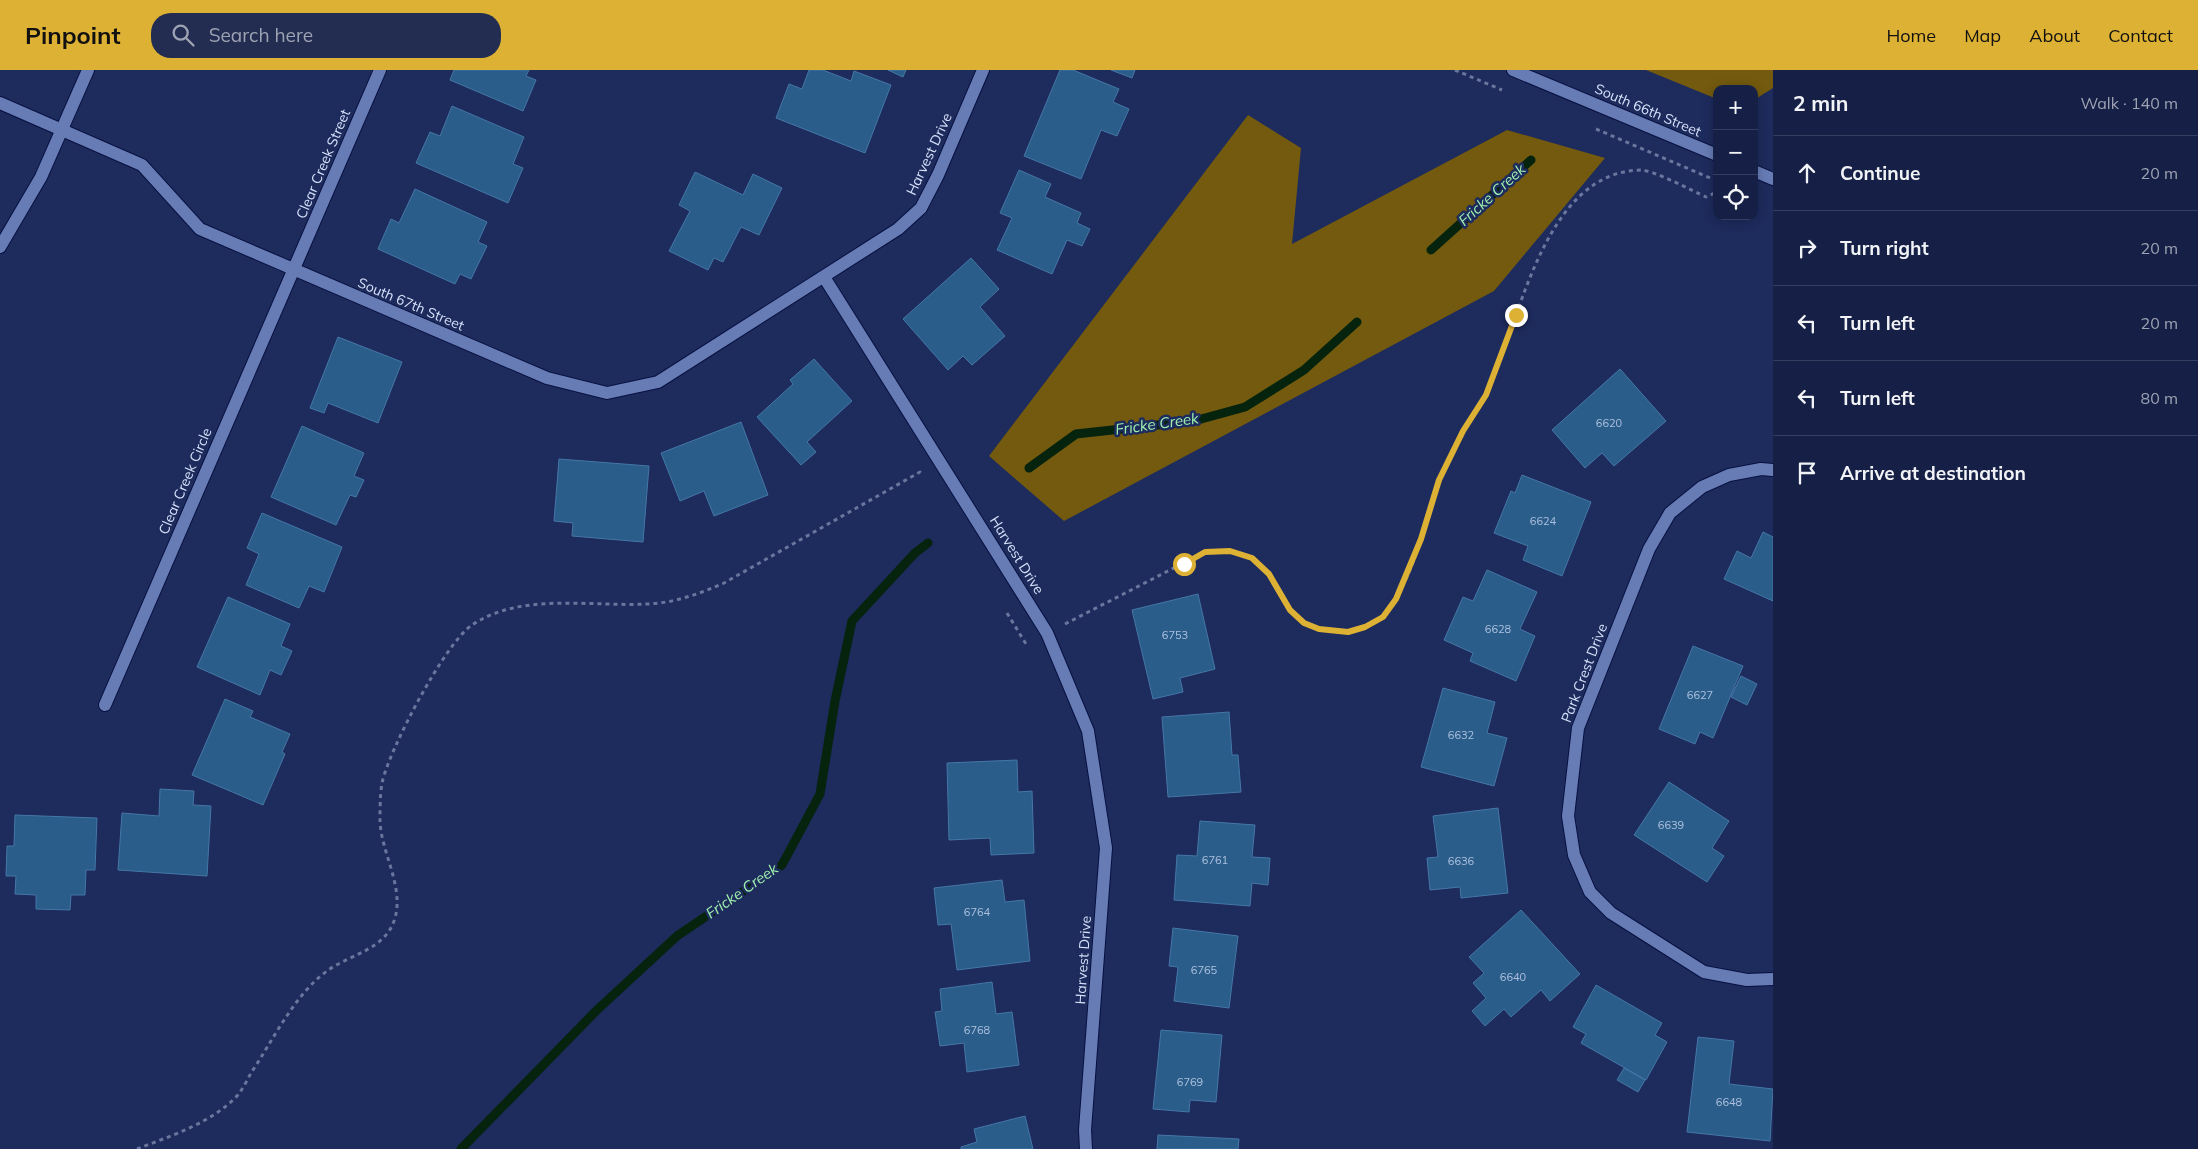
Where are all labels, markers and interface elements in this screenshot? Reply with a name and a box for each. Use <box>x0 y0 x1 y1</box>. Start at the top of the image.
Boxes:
search box <box>151 13 501 58</box>
text: Pinpoint <box>25 20 121 50</box>
icon: search <box>169 21 197 49</box>
text: Search here <box>209 23 313 47</box>
text: Home <box>1886 24 1936 47</box>
text: Map <box>1964 24 2001 47</box>
text: About <box>2029 24 2080 47</box>
text: Contact <box>2108 24 2173 47</box>
street label: South 66th Street <box>1592 79 1704 141</box>
map controls <box>1713 85 1758 220</box>
button: + <box>1713 85 1758 130</box>
text: 2 min <box>1793 90 1848 116</box>
text: Walk · 140 m <box>2080 93 2178 113</box>
street label: Clear Creek Street <box>292 107 354 221</box>
street label: Harvest Drive <box>902 110 956 198</box>
button: − <box>1713 130 1758 175</box>
water label: Fricke Creek <box>1454 159 1530 230</box>
icon: ahead <box>1793 159 1821 187</box>
text: Continue <box>1840 161 1920 185</box>
text: 20 m <box>2141 163 2178 183</box>
button: locate <box>1713 175 1758 220</box>
icon: right <box>1793 234 1821 262</box>
text: Turn right <box>1840 236 1929 260</box>
text: 20 m <box>2141 238 2178 258</box>
street label: South 67th Street <box>355 273 467 335</box>
route end <box>1505 304 1528 327</box>
icon: left <box>1793 309 1821 337</box>
text: Turn left <box>1840 311 1915 335</box>
text: 20 m <box>2141 313 2178 333</box>
icon: left <box>1793 384 1821 412</box>
text: Turn left <box>1840 386 1915 410</box>
text: 80 m <box>2141 388 2178 408</box>
water label: Fricke Creek <box>1114 408 1201 439</box>
house number: 6620 <box>1596 416 1623 430</box>
street label: Clear Creek Circle <box>154 425 216 537</box>
icon: arrive <box>1793 459 1821 487</box>
text: Arrive at destination <box>1840 461 2026 485</box>
street label: Harvest Drive <box>986 513 1048 597</box>
house number: 6624 <box>1530 514 1557 528</box>
route start <box>1173 553 1196 576</box>
street label: Park Crest Drive <box>1557 621 1611 725</box>
house number: 6628 <box>1485 622 1512 636</box>
house number: 6753 <box>1162 628 1188 642</box>
house number: 6627 <box>1687 688 1713 702</box>
house number: 6632 <box>1448 728 1475 742</box>
house number: 6639 <box>1658 818 1684 832</box>
house number: 6761 <box>1202 853 1228 867</box>
house number: 6636 <box>1448 854 1475 868</box>
water label: Fricke Creek <box>702 858 783 922</box>
house number: 6764 <box>964 905 991 919</box>
street label: Harvest Drive <box>1071 915 1095 1005</box>
house number: 6765 <box>1191 963 1218 977</box>
house number: 6640 <box>1500 970 1527 984</box>
house number: 6768 <box>964 1023 991 1037</box>
house number: 6769 <box>1177 1075 1203 1089</box>
house number: 6648 <box>1716 1095 1743 1109</box>

